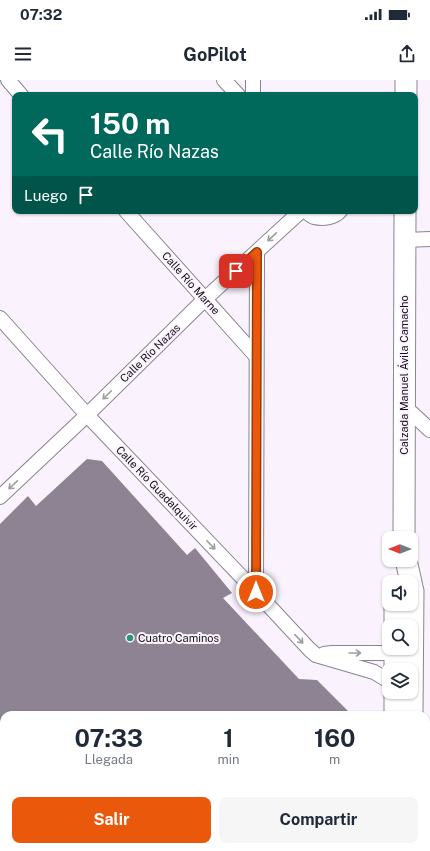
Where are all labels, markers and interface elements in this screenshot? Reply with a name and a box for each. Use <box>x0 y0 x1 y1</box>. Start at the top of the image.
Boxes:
text: 07:32 <box>20 6 62 23</box>
icon: menu <box>12 43 34 65</box>
icon: share <box>396 43 418 65</box>
text: GoPilot <box>183 44 247 65</box>
text: 150 m <box>90 107 170 140</box>
icon: left <box>24 108 76 160</box>
text: Calle Río Nazas <box>90 141 219 162</box>
icon: arrive <box>75 184 97 206</box>
text: Luego <box>24 187 67 204</box>
one-way arrow <box>267 233 277 242</box>
street label: Calle Río Marne <box>160 249 222 317</box>
pin <box>219 254 253 288</box>
icon: arrive <box>225 260 247 282</box>
street label: Calzada Manuel Ávila Camacho <box>397 295 410 455</box>
street label: Calle Río Nazas <box>118 321 183 385</box>
one-way arrow <box>102 390 112 400</box>
street label: Calle Río Guadalquivir <box>114 444 200 532</box>
one-way arrow <box>8 480 18 489</box>
north arrow <box>382 531 418 567</box>
map controls <box>382 531 418 699</box>
one-way arrow <box>206 539 215 550</box>
position arrow <box>235 571 277 613</box>
button: sound <box>382 575 418 611</box>
button: search <box>382 619 418 655</box>
place label: Cuatro Caminos <box>138 632 220 644</box>
marker: Cuatro Caminos <box>125 633 135 643</box>
one-way arrow <box>295 634 304 645</box>
one-way arrow <box>348 649 361 657</box>
button: layers <box>382 663 418 699</box>
text: 07:33 <box>74 724 143 752</box>
text: 1 <box>223 724 234 752</box>
text: 160 <box>314 724 355 752</box>
text: Llegada <box>84 752 133 767</box>
text: min <box>217 752 239 767</box>
text: m <box>329 752 340 767</box>
button: Salir <box>12 797 211 843</box>
button: Compartir <box>219 797 418 843</box>

